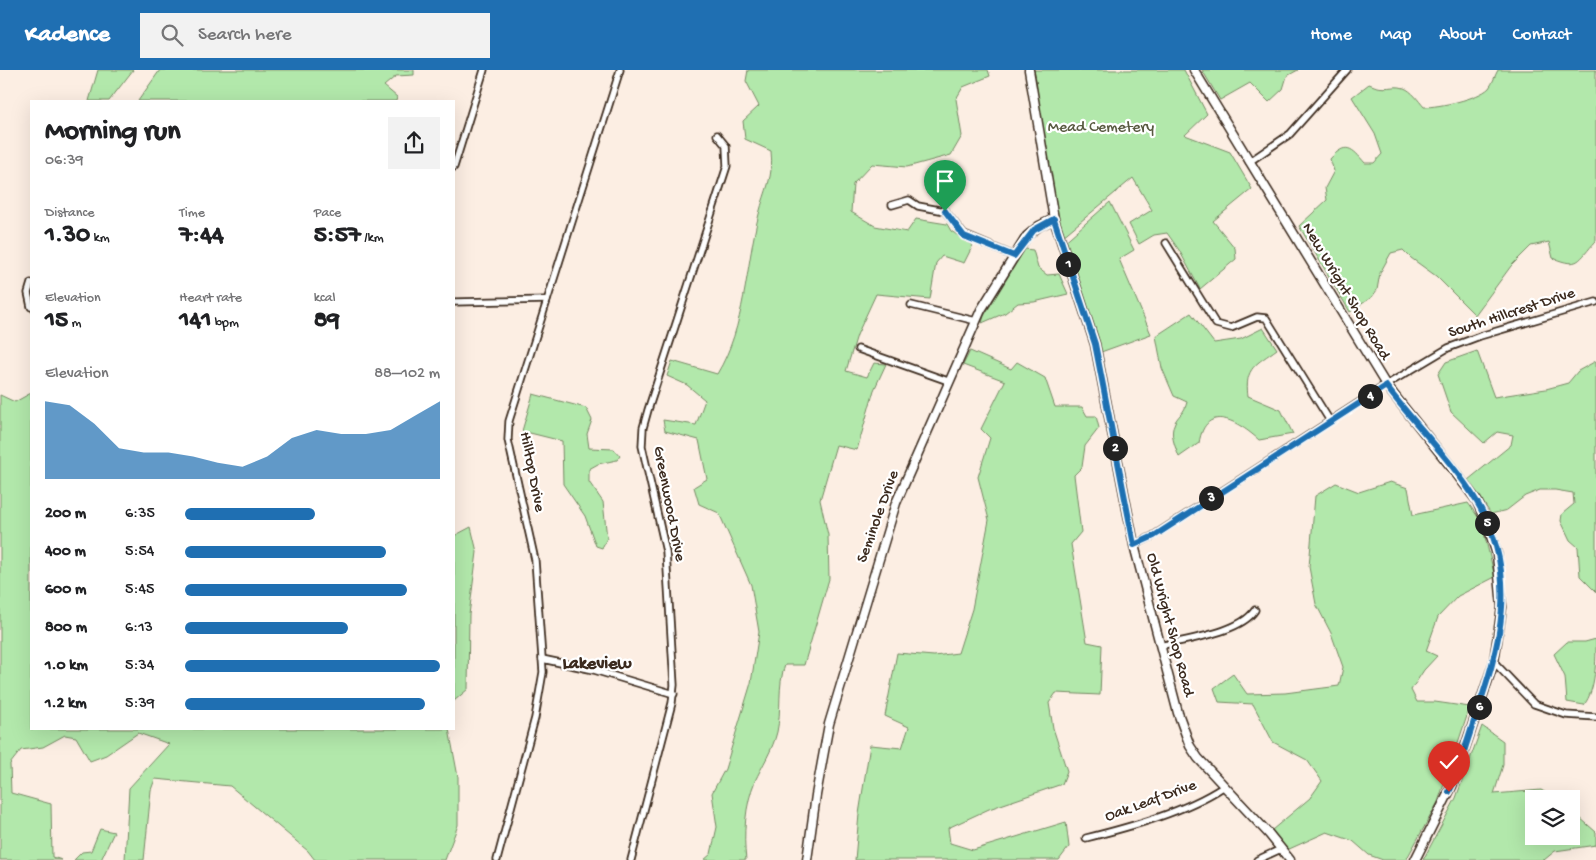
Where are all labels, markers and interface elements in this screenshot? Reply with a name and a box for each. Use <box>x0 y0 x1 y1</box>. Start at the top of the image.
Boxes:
search box <box>140 13 490 58</box>
text: Kadence <box>25 21 110 50</box>
icon: search <box>158 21 186 49</box>
text: Search here <box>198 24 292 47</box>
text: Home <box>1310 25 1352 46</box>
text: Map <box>1380 25 1411 46</box>
text: About <box>1439 25 1485 46</box>
text: Contact <box>1513 25 1571 46</box>
text: Morning run <box>45 116 180 149</box>
button: share <box>388 117 440 169</box>
park label: Mead Cemetery <box>1048 119 1154 138</box>
text: 06:39 <box>45 152 84 171</box>
pin <box>924 160 966 211</box>
icon: arrive <box>931 167 959 195</box>
text: Distance <box>45 205 94 222</box>
text: Time <box>179 205 205 222</box>
text: Pace <box>314 205 341 222</box>
street label: New Wright Shop Road <box>1297 220 1394 365</box>
text: 1.30 <box>45 222 90 251</box>
text: 7:44 <box>179 222 224 251</box>
text: 5:57 <box>314 222 361 251</box>
text: km <box>90 230 110 247</box>
text: /km <box>361 230 384 247</box>
pin: 1 <box>1056 252 1080 276</box>
text: 1 <box>1066 256 1071 273</box>
street label: South Hillcrest Drive <box>1446 284 1579 343</box>
text: Elevation <box>45 290 101 307</box>
text: Heart rate <box>179 290 242 307</box>
text: kcal <box>314 290 336 307</box>
text: 15 <box>45 307 68 336</box>
text: 141 <box>179 307 211 336</box>
text: 89 <box>314 307 340 336</box>
text: m <box>68 315 82 332</box>
text: bpm <box>211 315 239 332</box>
text: Elevation <box>45 365 109 384</box>
text: 88–102 m <box>374 365 440 384</box>
pin: 4 <box>1358 384 1382 408</box>
text: 4 <box>1367 388 1374 405</box>
street label: Hilltop Drive <box>514 430 548 514</box>
pin: 2 <box>1102 436 1128 460</box>
text: 2 <box>1112 440 1119 457</box>
street label: Greenwood Drive <box>648 445 689 564</box>
street label: Seminole Drive <box>854 468 905 566</box>
pin: 3 <box>1198 486 1224 510</box>
text: 3 <box>1208 490 1215 507</box>
text: 200 m <box>45 505 86 524</box>
text: 6:35 <box>125 505 155 524</box>
pin: 5 <box>1474 510 1500 536</box>
text: 5 <box>1484 515 1491 532</box>
text: 400 m <box>45 543 86 562</box>
text: 5:54 <box>125 543 154 562</box>
street label: Old Wright Shop Road <box>1141 551 1198 701</box>
text: 600 m <box>45 581 86 600</box>
text: 5:45 <box>125 581 154 600</box>
text: 800 m <box>45 619 87 638</box>
text: 6:13 <box>125 619 153 638</box>
district label: Lakeview <box>563 654 633 675</box>
text: 1.0 km <box>45 657 88 676</box>
text: 5:34 <box>125 657 154 676</box>
pin: 6 <box>1466 694 1492 720</box>
text: 1.2 km <box>45 695 87 714</box>
text: 5:39 <box>125 695 155 714</box>
text: 6 <box>1476 699 1483 716</box>
pin <box>1428 741 1470 792</box>
icon: check <box>1435 748 1463 776</box>
street label: Oak Leaf Drive <box>1103 776 1200 827</box>
map controls <box>1525 790 1580 845</box>
button: layers <box>1525 790 1580 845</box>

